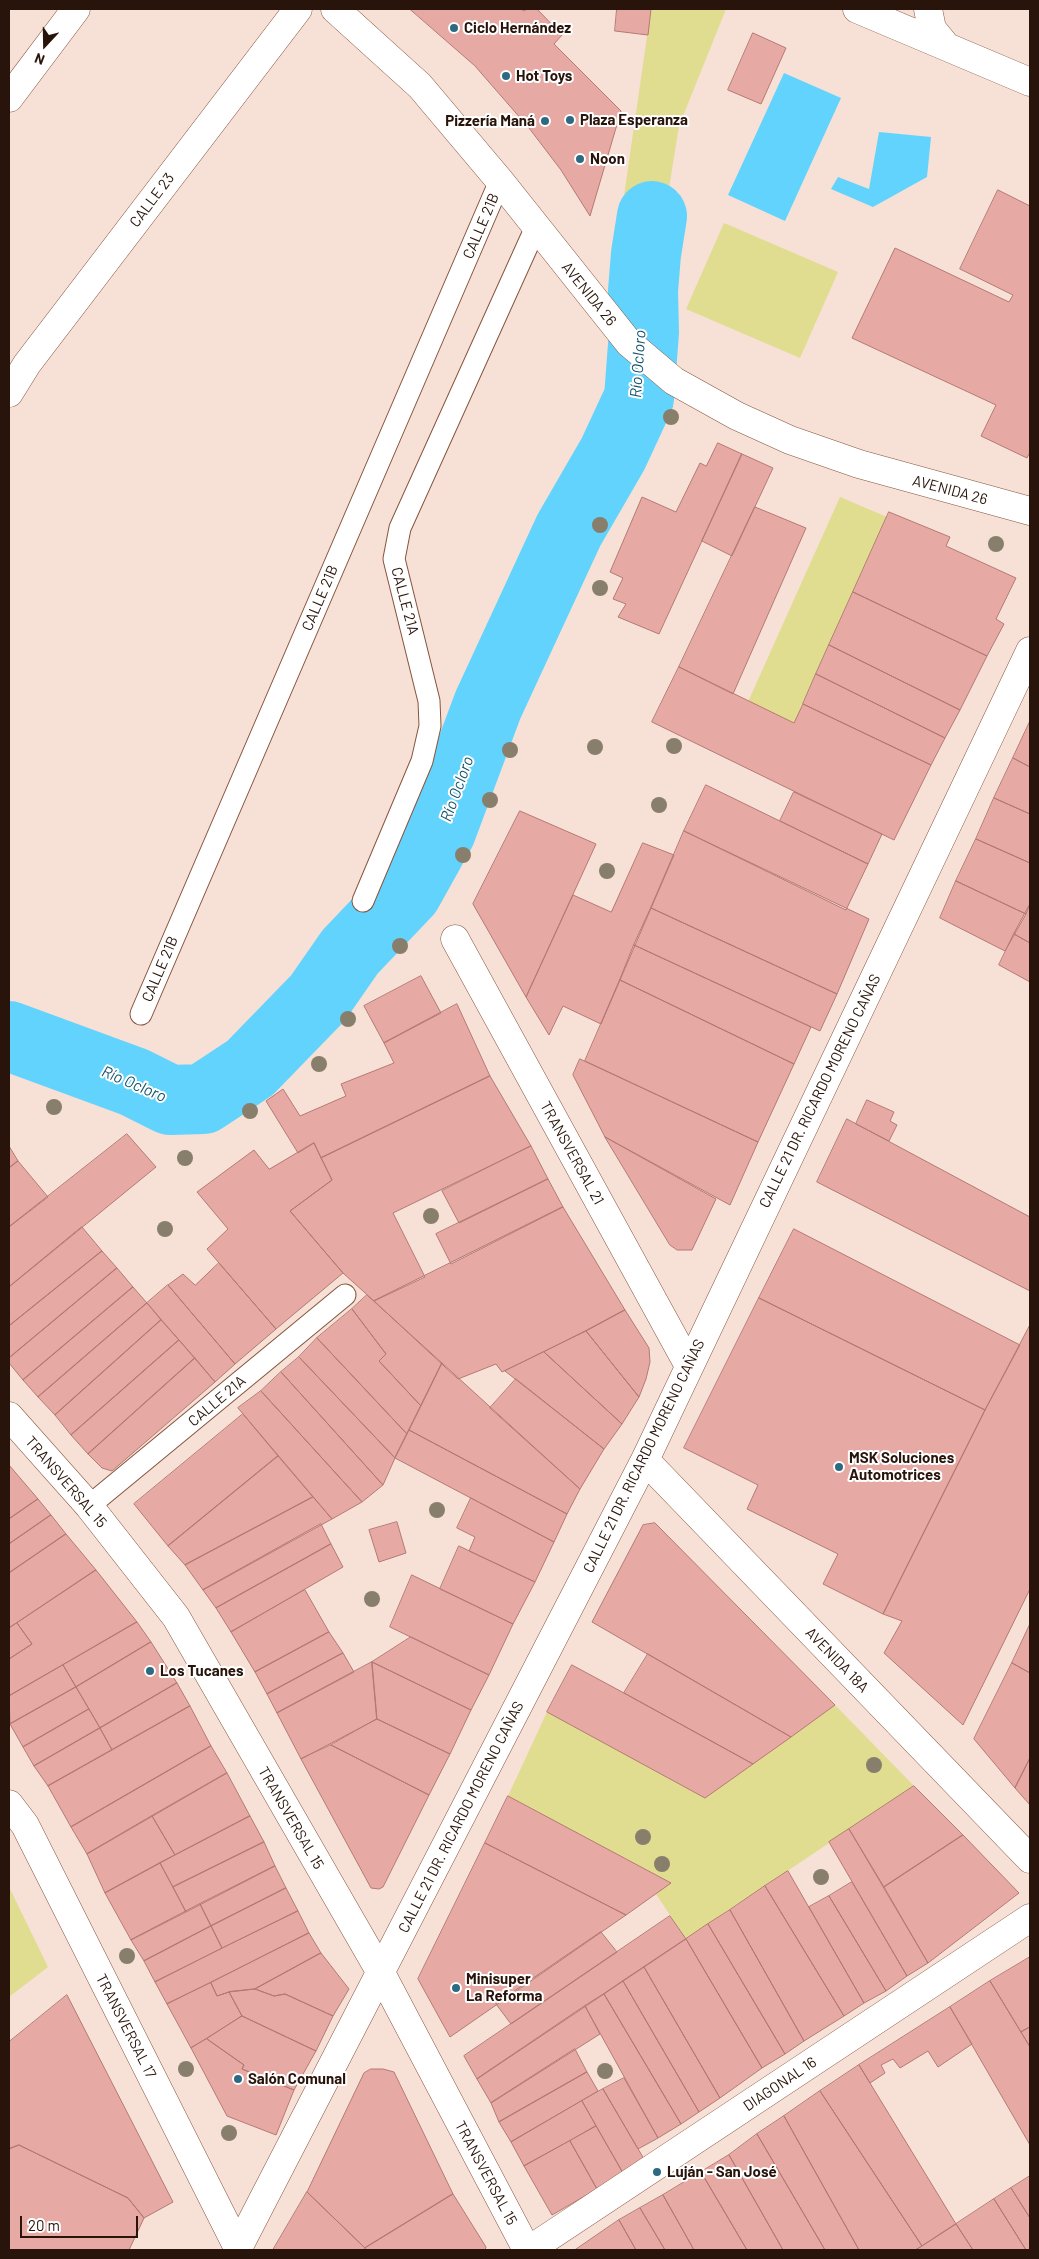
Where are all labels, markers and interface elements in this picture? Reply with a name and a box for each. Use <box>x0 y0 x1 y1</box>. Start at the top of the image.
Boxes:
place label: Ciclo Hernández <box>464 19 571 37</box>
north arrow <box>20 20 70 70</box>
marker: Ciclo Hernández <box>448 22 460 34</box>
text: N <box>32 50 47 69</box>
place label: Hot Toys <box>516 67 572 85</box>
marker: Hot Toys <box>500 70 512 82</box>
place label: Plaza Esperanza <box>580 111 688 129</box>
place label: Pizzería Maná <box>445 112 535 130</box>
marker: Plaza Esperanza <box>564 114 576 126</box>
marker: Pizzería Maná <box>539 115 551 127</box>
place label: Noon <box>590 150 625 168</box>
marker: Noon <box>574 153 586 165</box>
street label: CALLE 23 <box>126 169 178 231</box>
street label: CALLE 21B <box>459 190 503 262</box>
street label: AVENIDA 26 <box>558 258 620 330</box>
water label: Río Ocloro <box>626 329 650 399</box>
street label: AVENIDA 26 <box>911 471 989 509</box>
street label: CALLE 21B <box>298 562 342 634</box>
street label: CALLE 21A <box>387 565 423 637</box>
water label: Río Ocloro <box>436 754 478 824</box>
street label: CALLE 21B <box>138 933 182 1005</box>
street label: CALLE 21 DR. RICARDO MORENO CAÑAS <box>755 971 885 1211</box>
water label: Río Ocloro <box>99 1062 169 1106</box>
street label: TRANSVERSAL 21 <box>536 1098 608 1208</box>
street label: CALLE 21 DR. RICARDO MORENO CAÑAS <box>579 1336 709 1576</box>
street label: CALLE 21A <box>185 1372 249 1430</box>
street label: TRANSVERSAL 15 <box>21 1433 111 1531</box>
place label: MSK Soluciones Automotrices <box>849 1449 954 1484</box>
marker: MSK Soluciones Automotrices <box>833 1461 845 1473</box>
street label: AVENIDA 18A <box>802 1624 872 1696</box>
place label: Los Tucanes <box>160 1662 243 1680</box>
marker: Los Tucanes <box>144 1665 156 1677</box>
street label: CALLE 21 DR. RICARDO MORENO CAÑAS <box>395 1698 527 1936</box>
street label: TRANSVERSAL 15 <box>254 1764 328 1872</box>
place label: Minisuper La Reforma <box>466 1970 542 2005</box>
street label: TRANSVERSAL 17 <box>92 1971 160 2081</box>
marker: Minisuper La Reforma <box>450 1982 462 1994</box>
street label: DIAGONAL 16 <box>740 2053 820 2115</box>
place label: Salón Comunal <box>248 2070 346 2088</box>
marker: Salón Comunal <box>232 2073 244 2085</box>
street label: TRANSVERSAL 15 <box>451 2118 521 2228</box>
place label: Luján - San José <box>667 2163 777 2181</box>
marker: Luján - San José <box>651 2166 663 2178</box>
scale bar <box>22 2206 140 2238</box>
text: 20 m <box>28 2216 60 2234</box>

